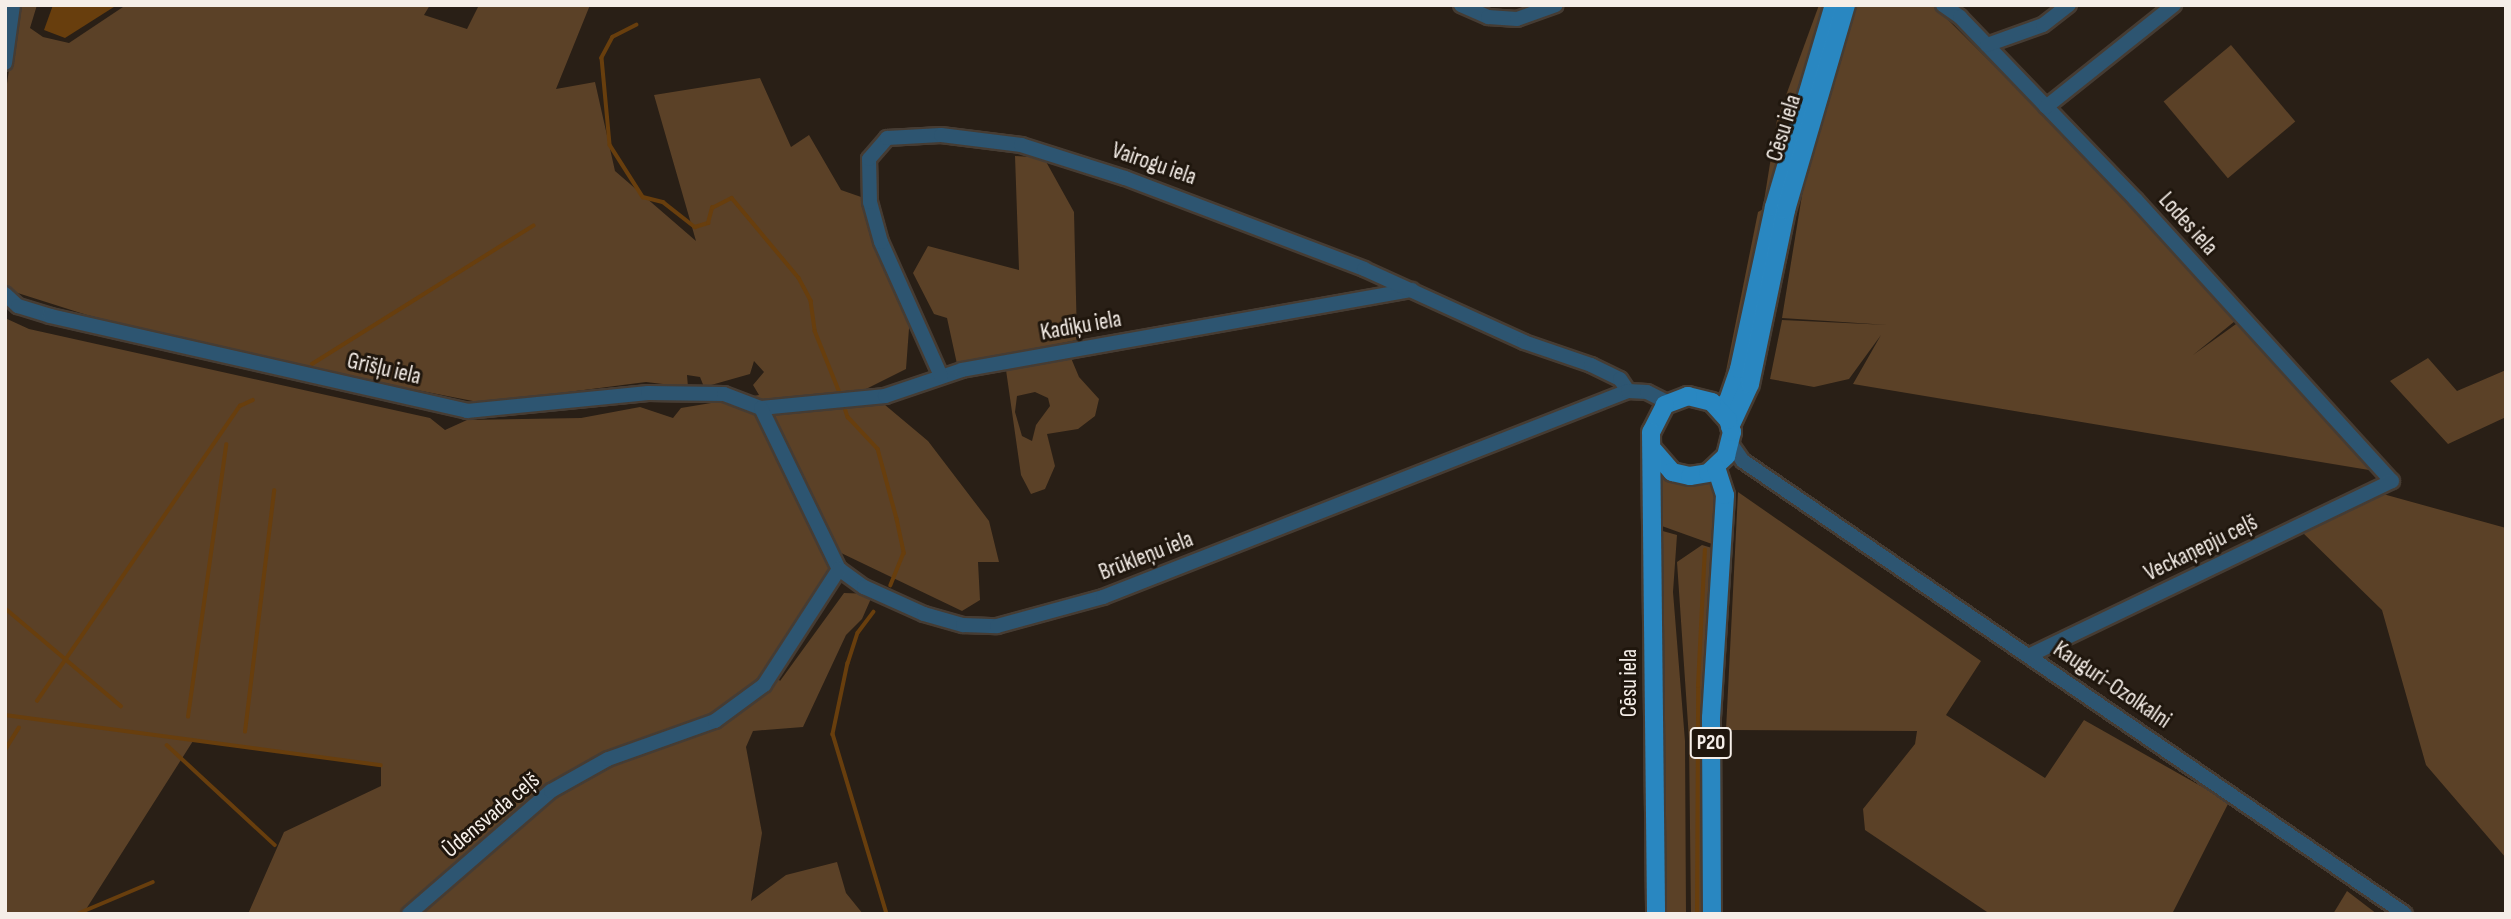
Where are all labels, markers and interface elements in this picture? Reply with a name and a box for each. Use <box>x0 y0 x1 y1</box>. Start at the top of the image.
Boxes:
street label: Cēsu iela <box>1761 91 1807 165</box>
street label: Vairogu iela <box>1108 137 1200 191</box>
street label: Lodes iela <box>2153 187 2223 261</box>
street label: Kadiķu iela <box>1038 305 1124 347</box>
street label: Grīšļu iela <box>344 347 424 391</box>
street label: Veckaņepju ceļš <box>2140 509 2262 587</box>
street label: Brūkleņu iela <box>1095 525 1197 587</box>
street label: Kauguri-Ozolkalni <box>2048 636 2176 734</box>
street label: Cēsu iela <box>1615 649 1643 717</box>
road number: P20 <box>1688 726 1734 760</box>
street label: Ūdensvada ceļš <box>437 766 545 864</box>

